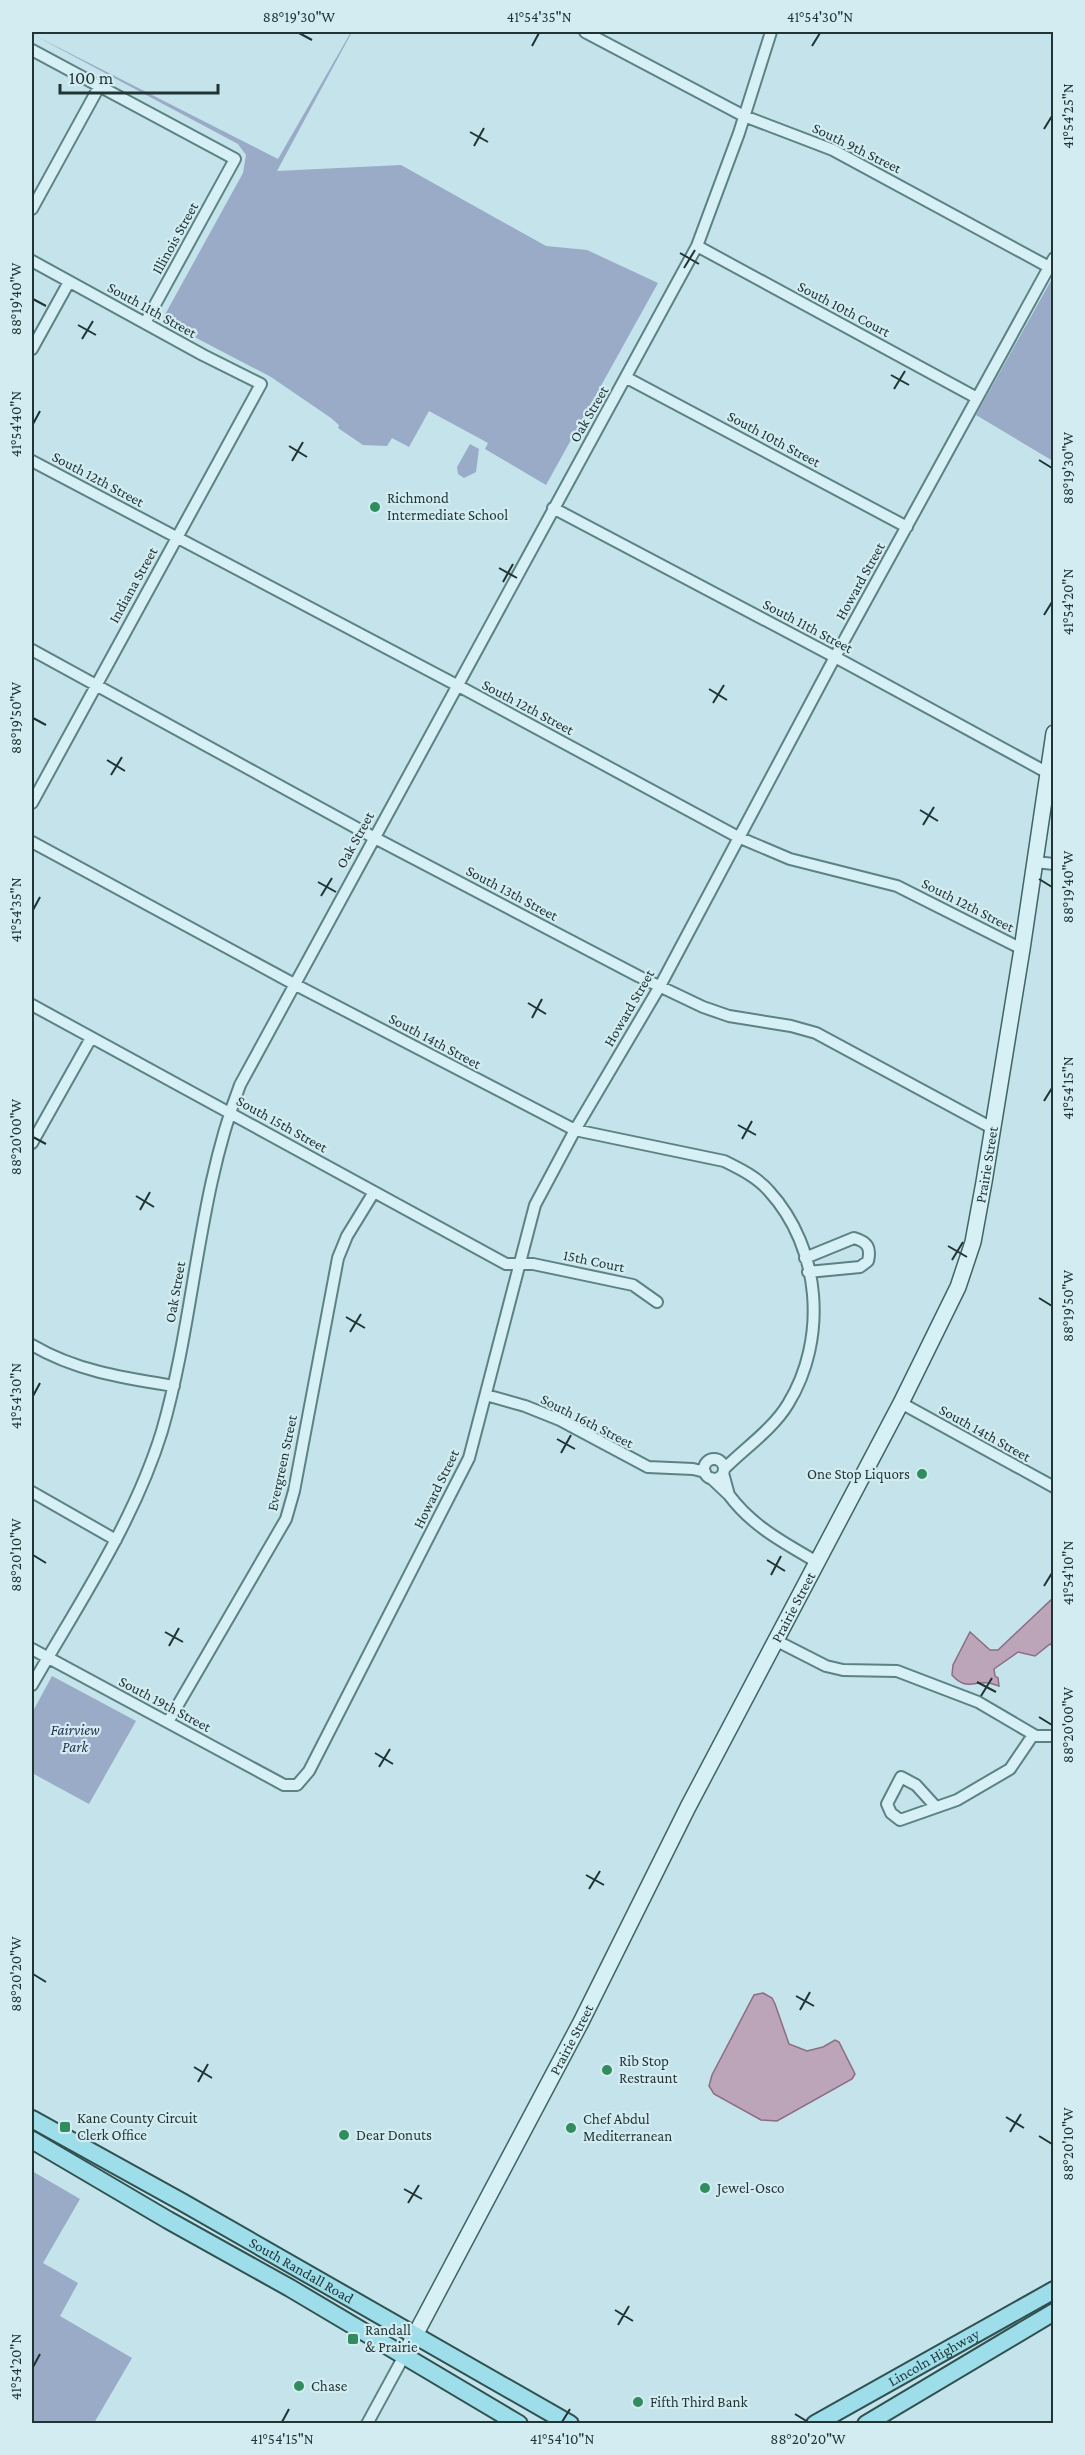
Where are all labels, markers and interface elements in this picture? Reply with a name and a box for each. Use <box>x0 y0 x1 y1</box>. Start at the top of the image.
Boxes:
text: 88°19'30"W <box>263 9 335 25</box>
text: 41°54'35"N <box>506 9 572 25</box>
text: 41°54'30"N <box>787 9 853 25</box>
scale bar <box>60 57 218 95</box>
text: 100 m <box>69 68 114 88</box>
text: 41°54'25"N <box>1060 83 1076 149</box>
street label: South 9th Street <box>810 120 905 177</box>
street label: Illinois Street <box>149 198 202 277</box>
text: 88°19'40"W <box>8 263 24 335</box>
street label: South 10th Court <box>795 278 894 340</box>
street label: South 11th Street <box>105 279 200 342</box>
street label: Oak Street <box>567 382 612 445</box>
text: 41°54'40"N <box>8 391 24 457</box>
street label: South 10th Street <box>725 408 824 471</box>
text: 88°19'30"W <box>1060 432 1076 504</box>
street label: South 12th Street <box>49 448 147 510</box>
place label: Richmond Intermediate School <box>387 490 508 523</box>
marker: Richmond Intermediate School <box>368 500 382 514</box>
street label: Howard Street <box>832 539 888 622</box>
street label: Indiana Street <box>106 543 161 626</box>
text: 41°54'20"N <box>1060 569 1076 635</box>
street label: South 11th Street <box>760 596 856 657</box>
street label: South 12th Street <box>479 676 577 738</box>
text: 88°19'50"W <box>8 682 24 754</box>
street label: Oak Street <box>333 808 378 871</box>
text: 88°19'40"W <box>1060 851 1076 923</box>
street label: South 13th Street <box>464 862 561 924</box>
street label: South 12th Street <box>919 875 1018 936</box>
text: 41°54'35"N <box>8 877 24 943</box>
street label: Howard Street <box>601 966 658 1049</box>
street label: South 14th Street <box>386 1010 485 1072</box>
text: 41°54'15"N <box>1060 1056 1076 1120</box>
street label: South 15th Street <box>234 1092 331 1156</box>
text: 88°20'00"W <box>8 1099 24 1175</box>
street label: Prairie Street <box>972 1124 1001 1204</box>
street label: 15th Court <box>562 1247 627 1276</box>
street label: Oak Street <box>162 1259 188 1324</box>
text: 88°19'50"W <box>1060 1270 1076 1342</box>
text: 41°54'30"N <box>8 1363 24 1429</box>
street label: South 16th Street <box>538 1391 637 1452</box>
street label: South 14th Street <box>937 1401 1034 1465</box>
street label: Evergreen Street <box>264 1413 301 1513</box>
street label: Howard Street <box>410 1446 462 1531</box>
place label: One Stop Liquors <box>807 1466 910 1483</box>
marker: One Stop Liquors <box>915 1467 929 1481</box>
text: 88°20'10"W <box>8 1518 24 1592</box>
text: 41°54'10"N <box>1060 1541 1076 1605</box>
street label: Prairie Street <box>768 1568 819 1645</box>
street label: South 19th Street <box>116 1673 215 1735</box>
text: 88°20'00"W <box>1060 1687 1076 1763</box>
park label: Fairview Park <box>50 1722 100 1755</box>
text: 88°20'20"W <box>8 1936 24 2012</box>
street label: Prairie Street <box>546 2001 597 2078</box>
place label: Rib Stop Restraunt <box>619 2053 679 2086</box>
marker: Rib Stop Restraunt <box>600 2063 614 2077</box>
text: 88°20'10"W <box>1060 2107 1076 2181</box>
place label: Kane County Circuit Clerk Office <box>77 2110 199 2143</box>
place label: Chef Abdul Mediterranean <box>583 2111 672 2144</box>
marker: Kane County Circuit Clerk Office <box>58 2120 72 2134</box>
marker: Chef Abdul Mediterranean <box>564 2121 578 2135</box>
place label: Dear Donuts <box>356 2127 432 2143</box>
marker: Dear Donuts <box>337 2128 351 2142</box>
place label: Jewel-Osco <box>715 2180 785 2197</box>
marker: Jewel-Osco <box>698 2181 712 2195</box>
street label: South Randall Road <box>246 2234 356 2306</box>
place label: Randall & Prairie <box>365 2322 418 2355</box>
street label: Lincoln Highway <box>885 2326 982 2389</box>
marker: Randall & Prairie <box>346 2332 360 2346</box>
text: 41°54'20"N <box>8 2334 24 2400</box>
place label: Chase <box>311 2378 348 2394</box>
marker: Chase <box>292 2379 306 2393</box>
place label: Fifth Third Bank <box>650 2394 749 2410</box>
marker: Fifth Third Bank <box>631 2395 645 2409</box>
text: 41°54'15"N <box>250 2431 314 2447</box>
text: 41°54'10"N <box>530 2431 594 2447</box>
text: 88°20'20"W <box>770 2431 846 2447</box>

